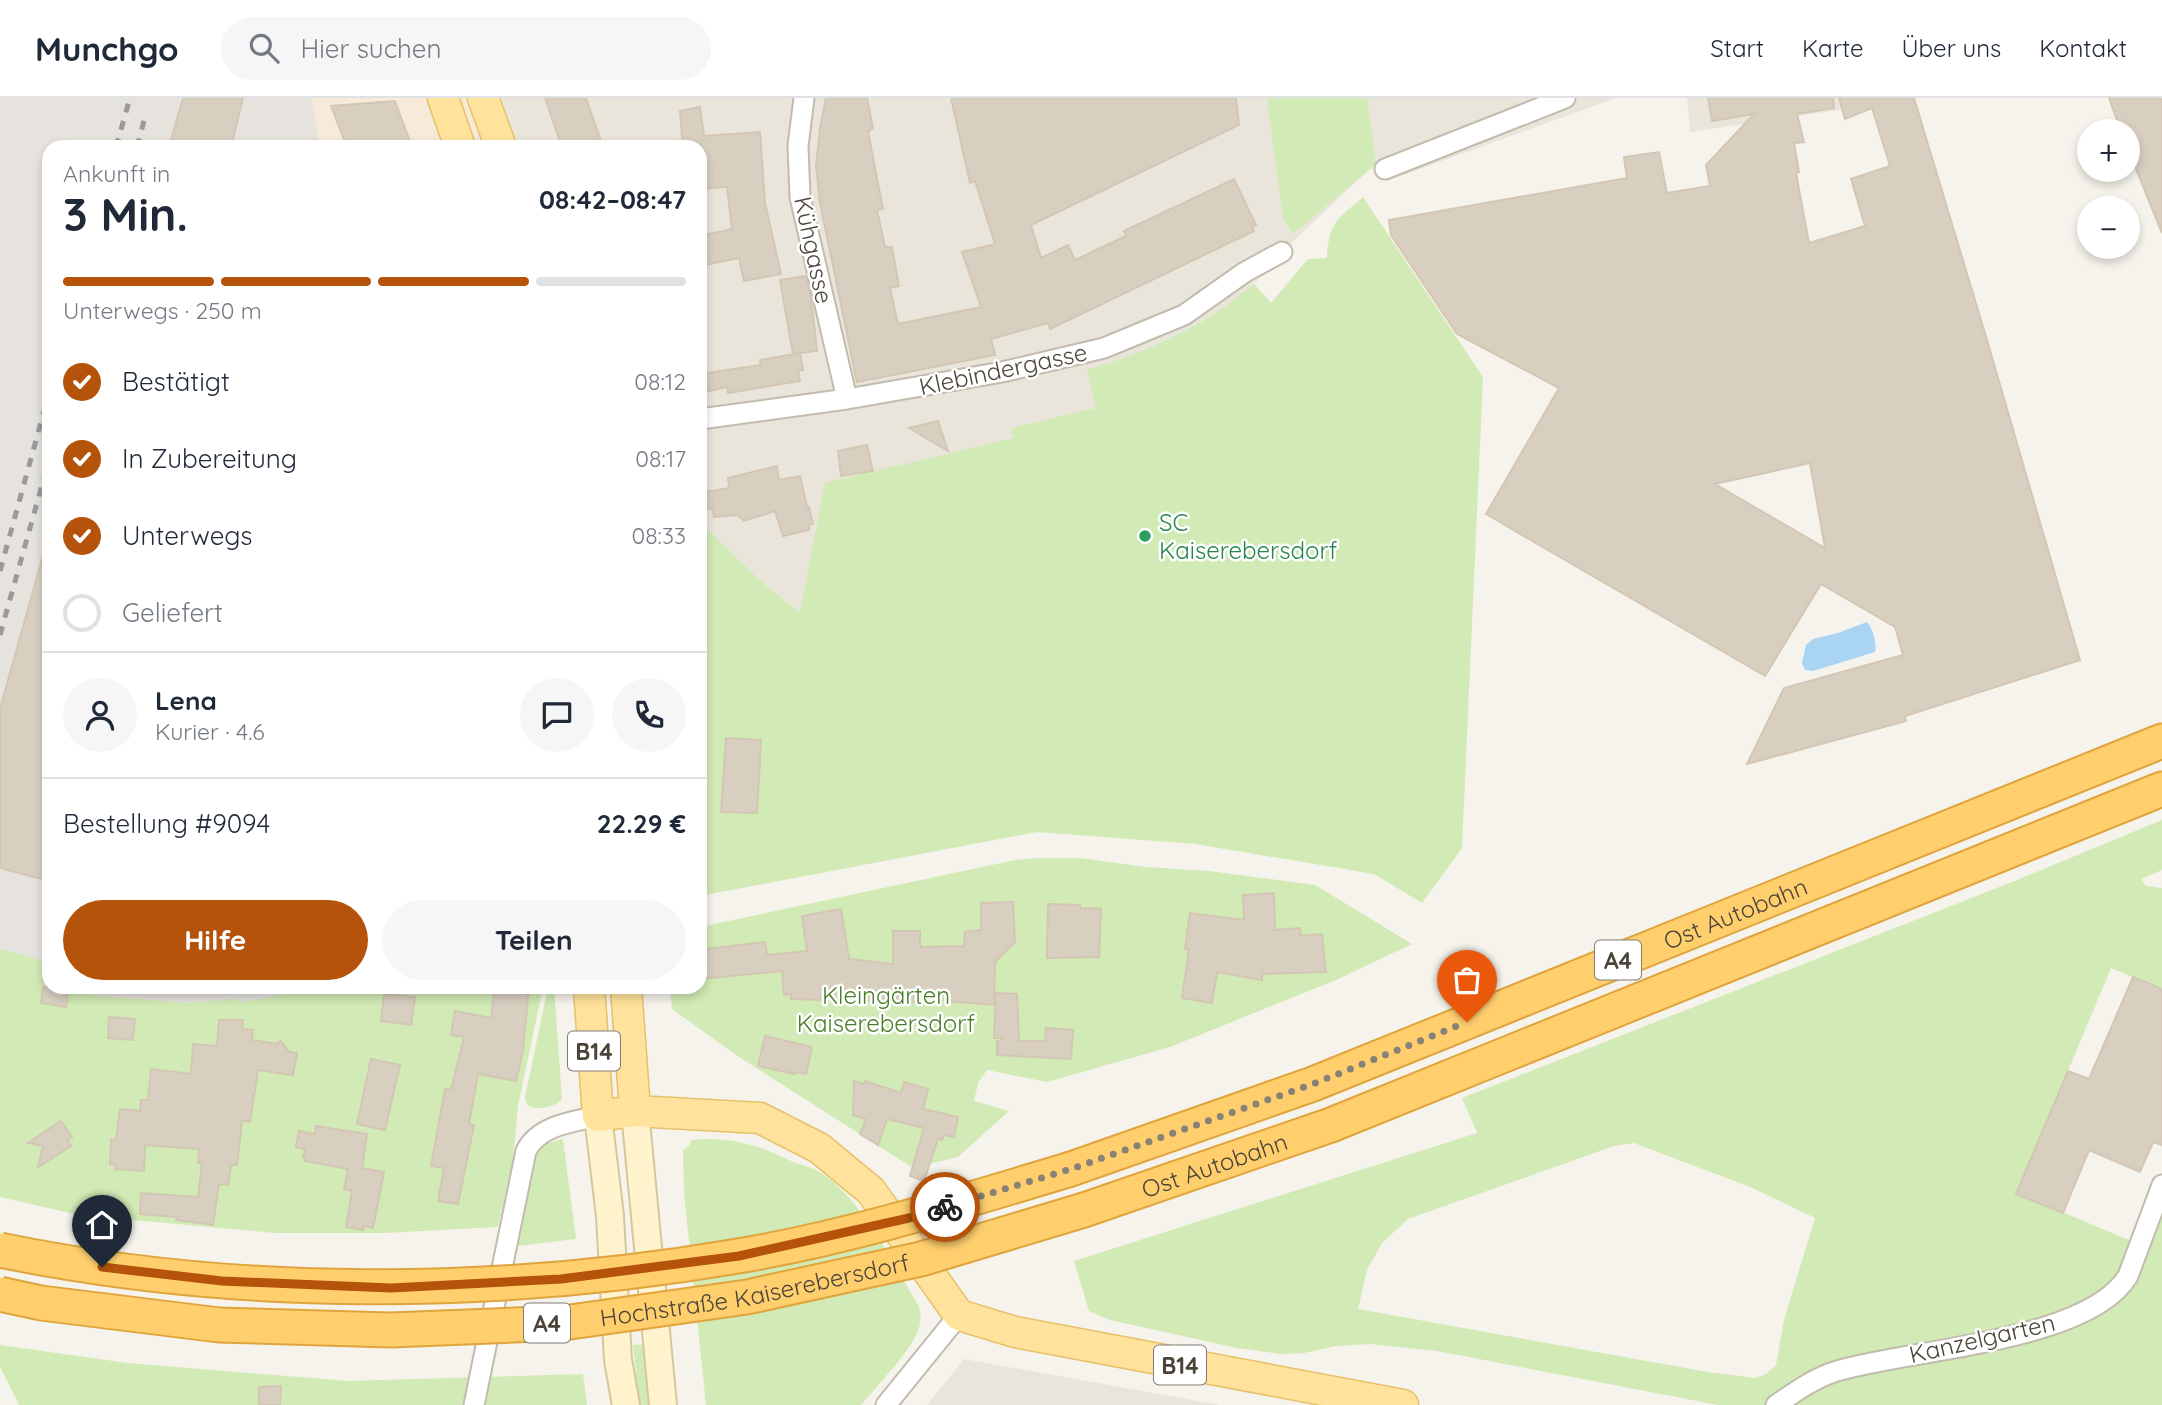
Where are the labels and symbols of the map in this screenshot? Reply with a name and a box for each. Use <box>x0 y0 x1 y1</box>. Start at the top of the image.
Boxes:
street label: Kühgasse <box>788 194 840 306</box>
street label: Klebindergasse <box>916 337 1090 401</box>
place label: SC Kaiserebersdorf <box>1159 507 1338 565</box>
marker: SC Kaiserebersdorf <box>1137 528 1153 544</box>
street label: Ost Autobahn <box>1659 871 1812 956</box>
road number: A4 <box>1595 940 1641 980</box>
pin <box>1437 950 1497 1022</box>
park label: Kleingärten Kaiserebersdorf <box>797 980 976 1038</box>
road number: B14 <box>568 1032 620 1070</box>
street label: Ost Autobahn <box>1138 1126 1291 1204</box>
courier <box>910 1172 980 1242</box>
pin <box>72 1195 132 1267</box>
street label: Hochstraße Kaiserebersdorf <box>598 1247 912 1333</box>
road number: A4 <box>524 1304 570 1342</box>
street label: Kanzelgarten <box>1906 1307 2058 1369</box>
road number: B14 <box>1154 1346 1206 1384</box>

